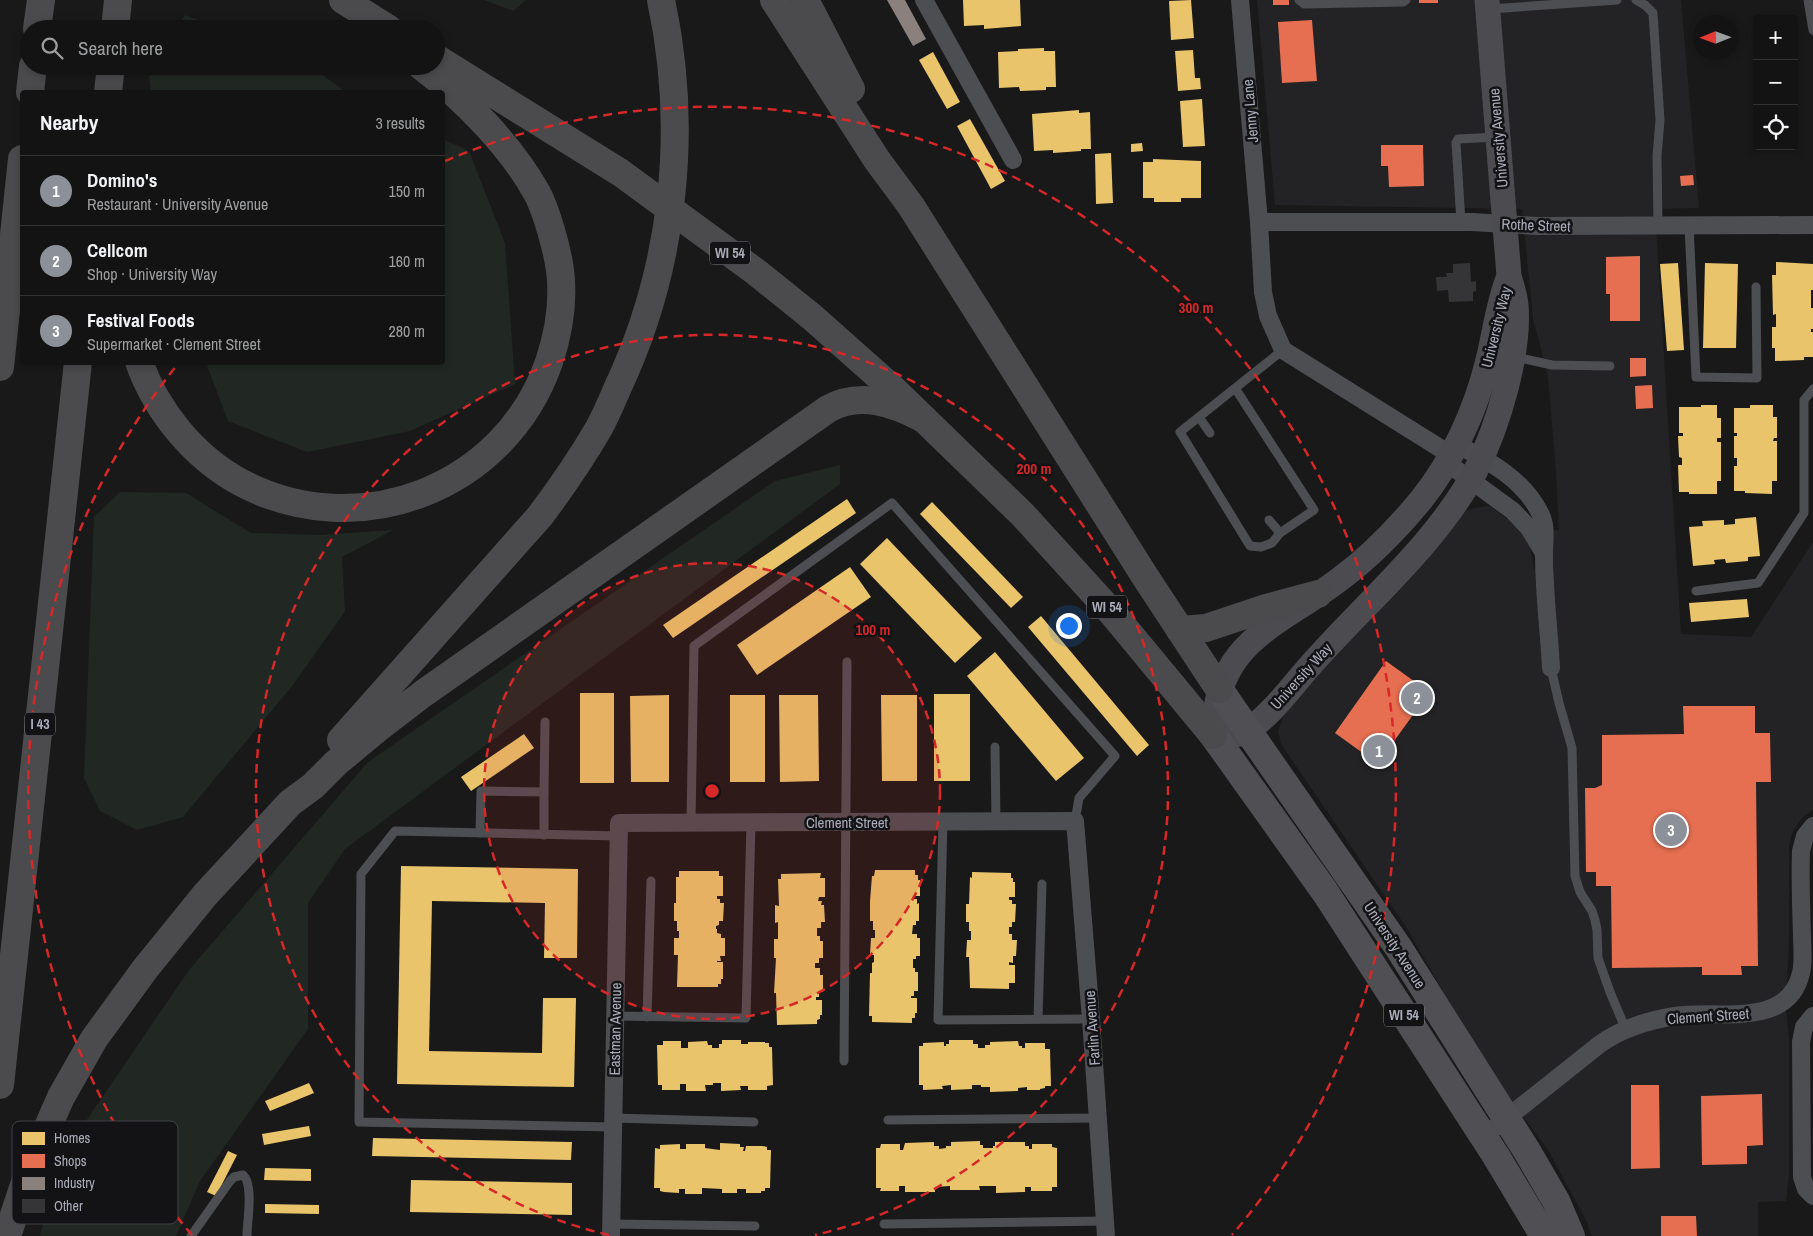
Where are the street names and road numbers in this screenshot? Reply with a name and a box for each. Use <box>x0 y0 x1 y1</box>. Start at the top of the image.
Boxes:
street label: Jenny Lane <box>1237 78 1263 144</box>
street label: University Avenue <box>1483 87 1513 189</box>
street label: Rothe Street <box>1501 213 1571 237</box>
road number: WI 54 <box>710 242 750 264</box>
street label: University Way <box>1476 283 1516 370</box>
road number: WI 54 <box>1087 596 1127 618</box>
street label: University Way <box>1265 638 1337 714</box>
road number: I 43 <box>25 712 55 736</box>
street label: Clement Street <box>806 812 889 833</box>
street label: University Avenue <box>1359 898 1431 993</box>
street label: Eastman Avenue <box>604 982 626 1076</box>
street label: Farlin Avenue <box>1079 990 1105 1066</box>
street label: Clement Street <box>1666 1003 1750 1029</box>
road number: WI 54 <box>1384 1004 1424 1026</box>

